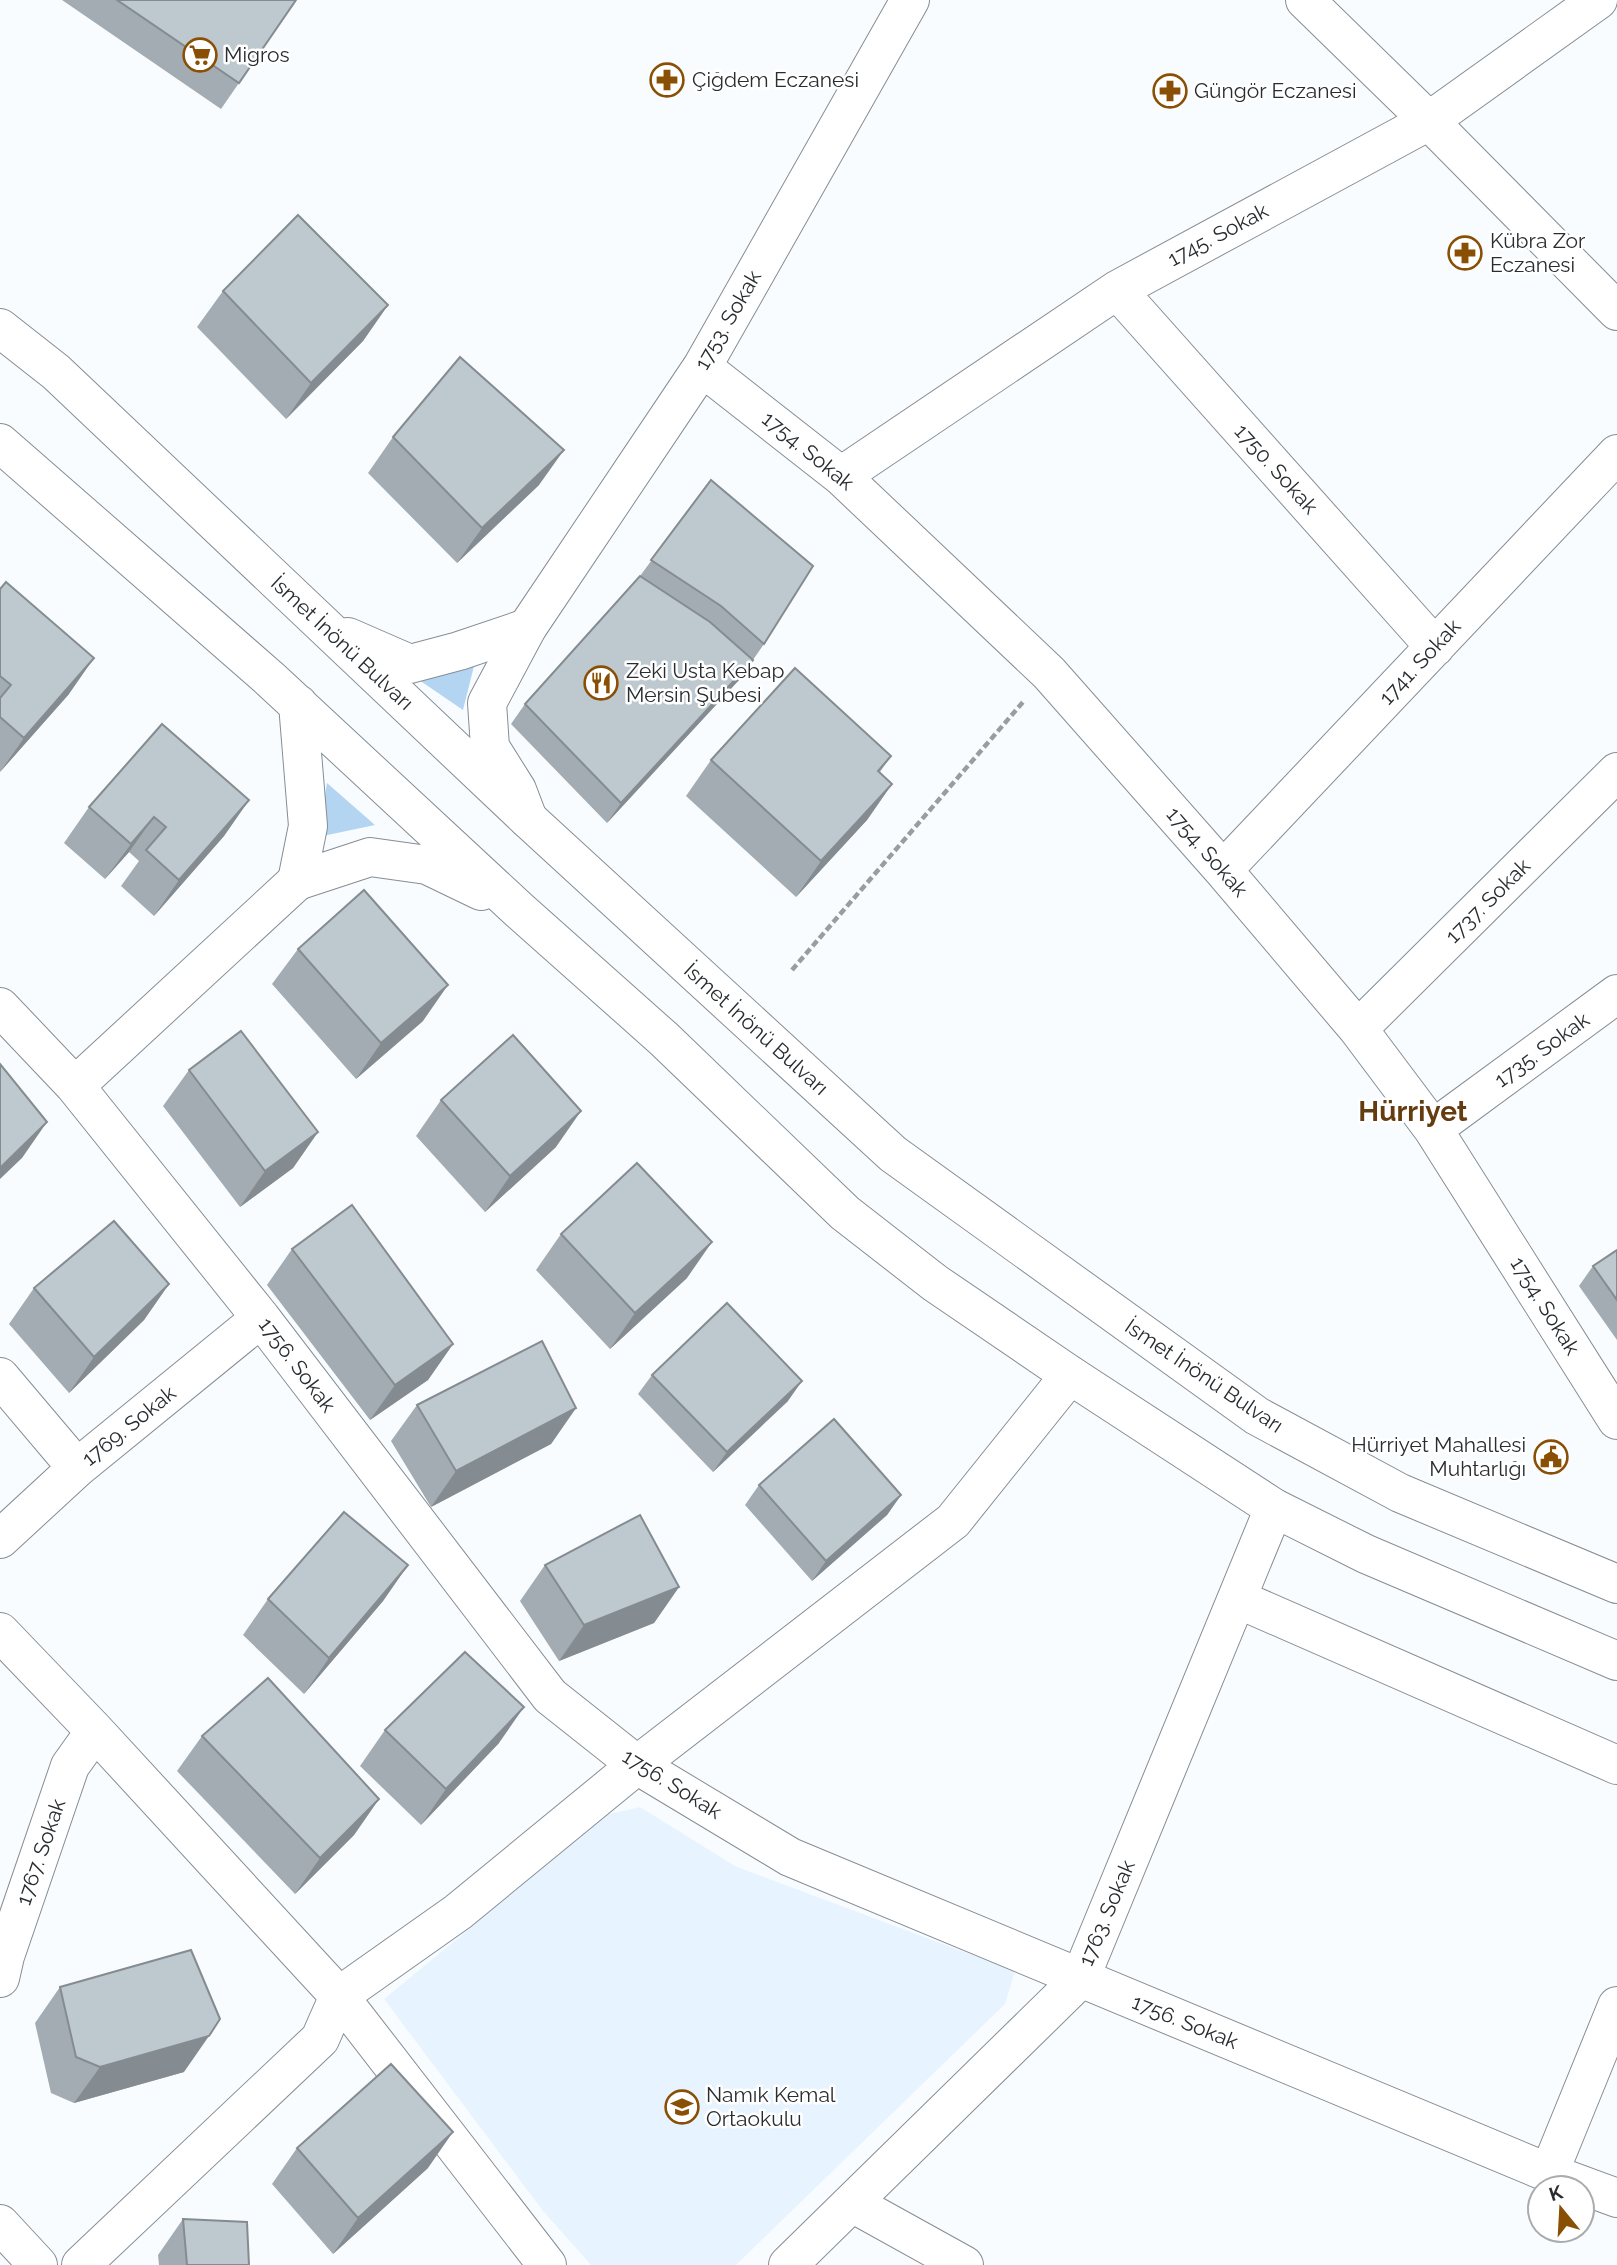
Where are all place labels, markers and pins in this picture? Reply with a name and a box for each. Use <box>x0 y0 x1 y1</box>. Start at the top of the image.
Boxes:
supermarket icon: Migros <box>181 36 219 74</box>
place label: Migros <box>224 42 290 67</box>
pharmacy icon: Çiğdem Eczanesi <box>648 61 686 99</box>
place label: Çiğdem Eczanesi <box>692 67 859 92</box>
pharmacy icon: Güngör Eczanesi <box>1151 72 1189 110</box>
place label: Güngör Eczanesi <box>1194 78 1357 103</box>
place label: Kübra Zor Eczanesi <box>1490 228 1586 277</box>
pharmacy icon: Kübra Zor Eczanesi <box>1446 234 1484 272</box>
place label: Zeki Usta Kebap Mersin Şubesi <box>626 658 784 707</box>
restaurant icon: Zeki Usta Kebap Mersin Şubesi <box>582 664 620 702</box>
place label: Hürriyet Mahallesi Muhtarlığı <box>1351 1432 1526 1481</box>
public building icon: Hürriyet Mahallesi Muhtarlığı <box>1532 1438 1570 1476</box>
place label: Namık Kemal Ortaokulu <box>706 2082 836 2131</box>
school or university icon: Namık Kemal Ortaokulu <box>663 2088 701 2126</box>

